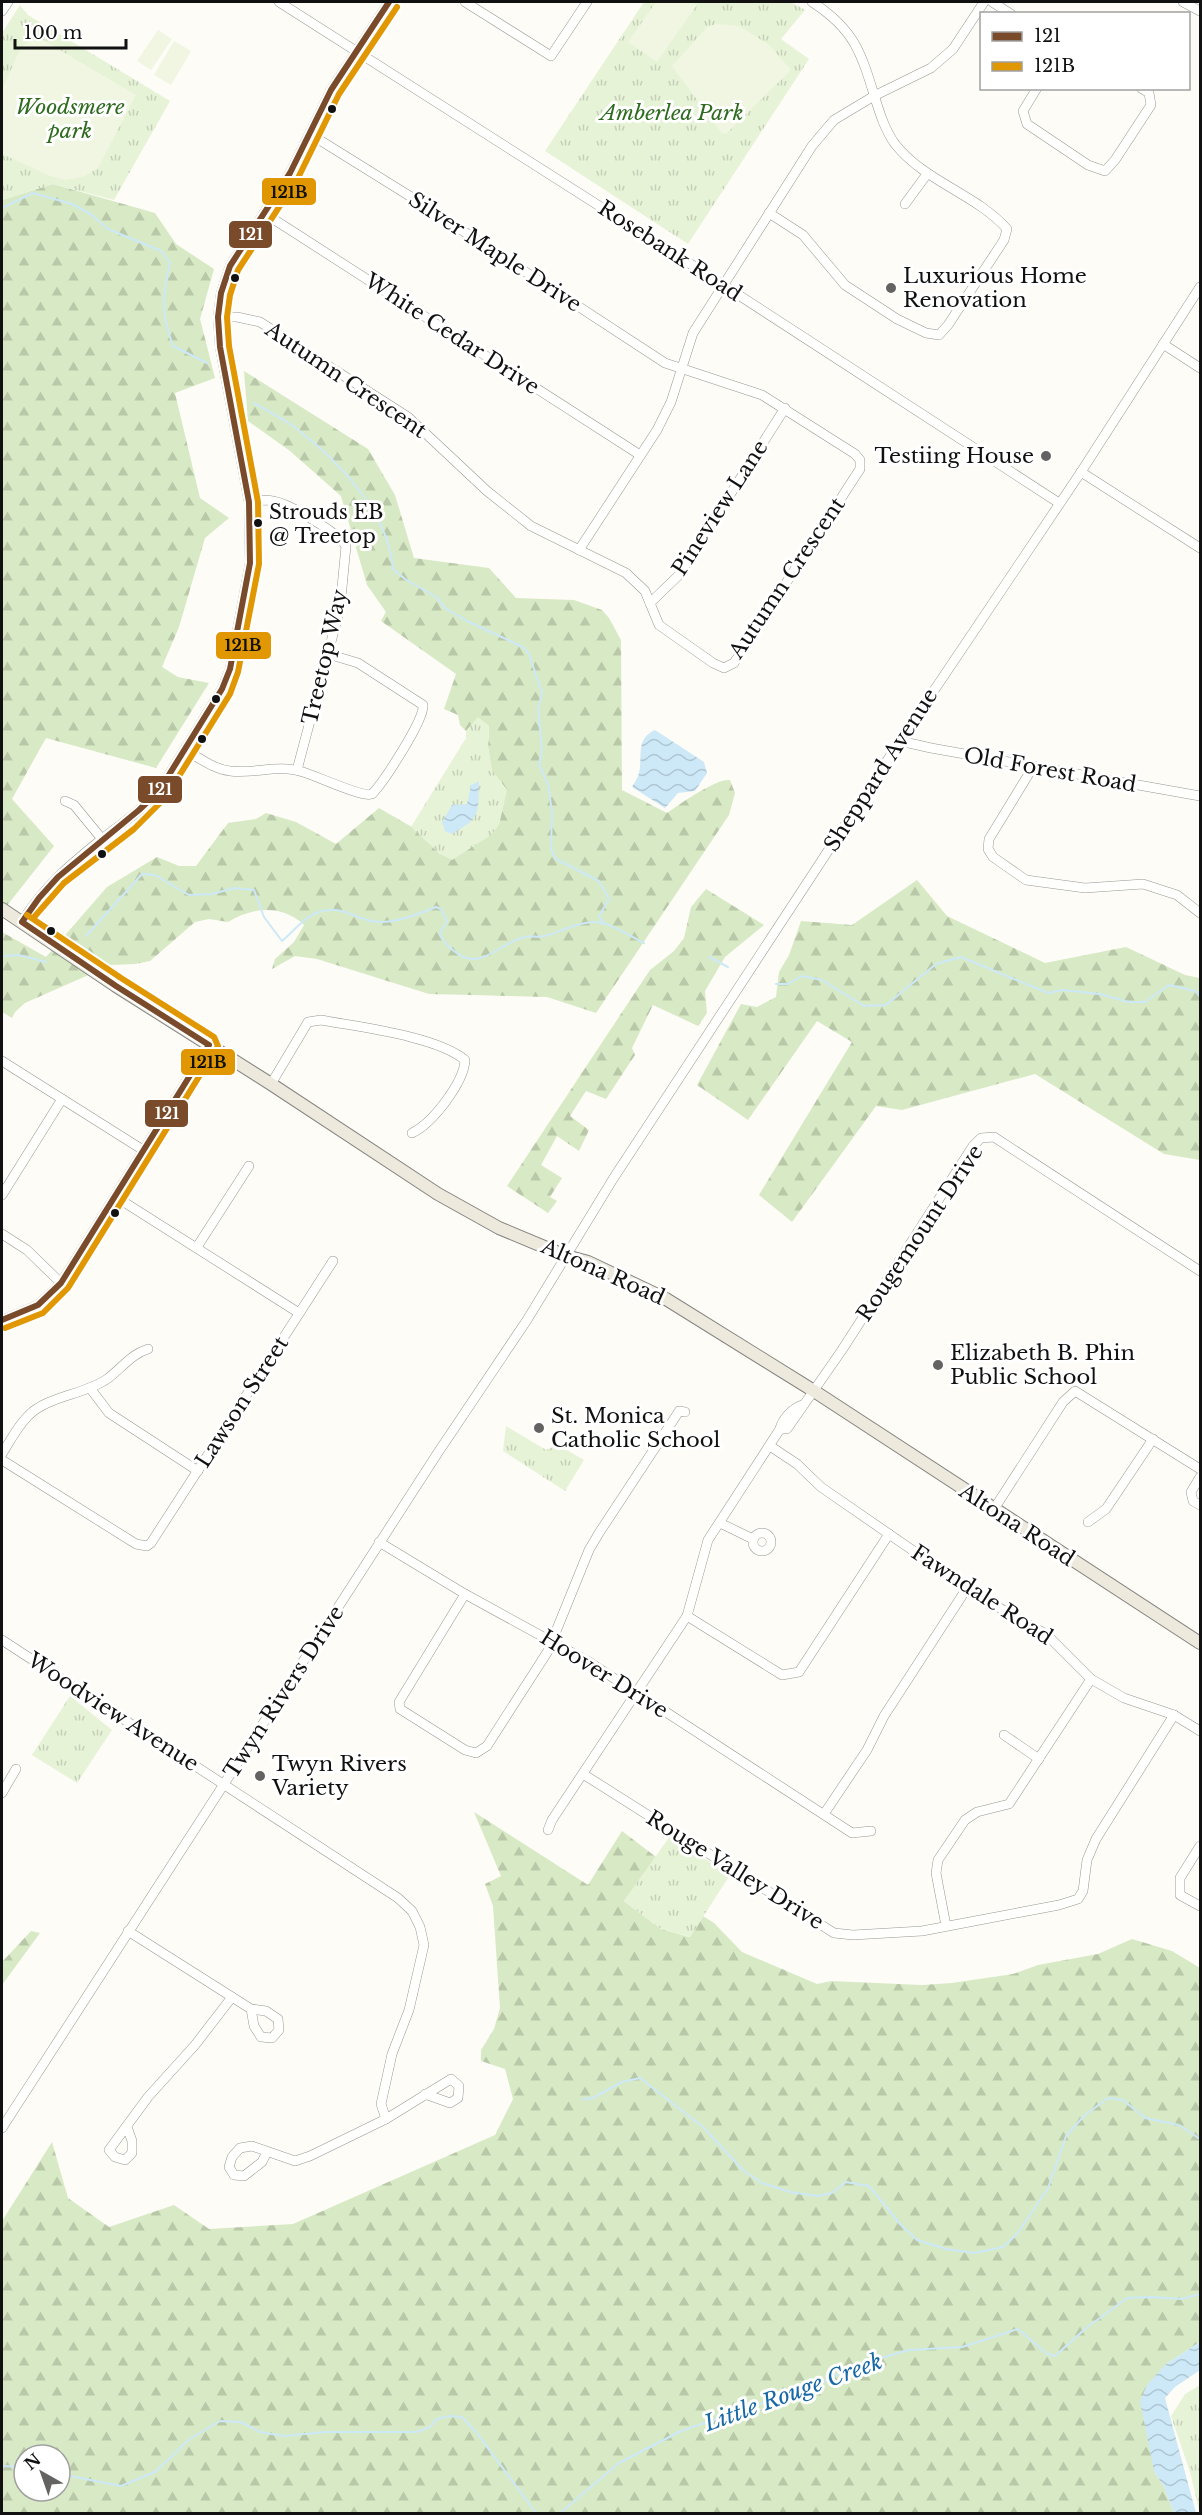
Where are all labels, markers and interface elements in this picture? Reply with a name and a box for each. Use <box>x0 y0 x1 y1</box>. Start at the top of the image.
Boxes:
scale bar <box>15 12 126 50</box>
legend <box>980 12 1190 90</box>
text: 100 m <box>24 22 82 44</box>
text: 121 <box>1034 25 1061 47</box>
text: 121B <box>1034 55 1075 77</box>
park label: Woodsmere park <box>15 94 125 144</box>
park label: Amberlea Park <box>598 100 743 126</box>
unlabelled marker <box>326 103 338 115</box>
line badge: 121B <box>261 177 317 206</box>
text: 121B <box>270 182 308 202</box>
street label: Silver Maple Drive <box>404 186 586 318</box>
street label: Rosebank Road <box>593 195 747 307</box>
line badge: 121 <box>228 220 273 249</box>
text: 121 <box>239 224 263 244</box>
place label: Luxurious Home Renovation <box>903 263 1087 313</box>
street label: White Cedar Drive <box>359 267 544 400</box>
unlabelled marker <box>229 272 241 284</box>
marker: Luxurious Home Renovation <box>884 281 898 295</box>
street label: Autumn Crescent <box>260 316 432 444</box>
street label: Pineview Lane <box>667 435 773 581</box>
place label: Testiing House <box>874 443 1034 469</box>
marker: Testiing House <box>1039 449 1053 463</box>
street label: Autumn Crescent <box>723 492 851 664</box>
place label: Strouds EB @ Treetop <box>269 500 383 548</box>
marker: Strouds EB @ Treetop <box>252 517 264 529</box>
street label: Treetop Way <box>297 586 353 727</box>
line badge: 121B <box>215 631 272 660</box>
text: 121B <box>224 635 262 655</box>
street label: Sheppard Avenue <box>819 684 943 856</box>
unlabelled marker <box>210 693 222 705</box>
unlabelled marker <box>196 733 208 745</box>
street label: Old Forest Road <box>962 742 1138 798</box>
line badge: 121 <box>137 775 183 804</box>
text: 121 <box>148 779 172 799</box>
unlabelled marker <box>96 848 108 860</box>
unlabelled marker <box>45 925 57 937</box>
line badge: 121B <box>180 1048 236 1076</box>
text: 121B <box>189 1052 227 1072</box>
line badge: 121 <box>144 1099 189 1128</box>
text: 121 <box>155 1103 179 1123</box>
street label: Rougemount Drive <box>851 1140 989 1326</box>
unlabelled marker <box>109 1207 121 1219</box>
street label: Altona Road <box>536 1233 669 1311</box>
street label: Lawson Street <box>190 1332 294 1472</box>
place label: Elizabeth B. Phin Public School <box>950 1340 1135 1390</box>
marker: Elizabeth B. Phin Public School <box>931 1358 945 1372</box>
place label: St. Monica Catholic School <box>551 1403 721 1453</box>
marker: St. Monica Catholic School <box>532 1421 546 1435</box>
street label: Altona Road <box>954 1477 1080 1572</box>
street label: Fawndale Road <box>906 1540 1058 1650</box>
street label: Twyn Rivers Drive <box>218 1601 350 1783</box>
street label: Hoover Drive <box>535 1624 673 1724</box>
street label: Woodview Avenue <box>22 1646 203 1777</box>
place label: Twyn Rivers Variety <box>271 1751 407 1801</box>
marker: Twyn Rivers Variety <box>253 1769 267 1783</box>
street label: Rouge Valley Drive <box>642 1805 828 1935</box>
water label: Little Rouge Creek <box>699 2348 886 2438</box>
north arrow <box>12 2443 72 2503</box>
text: N <box>20 2449 45 2474</box>

